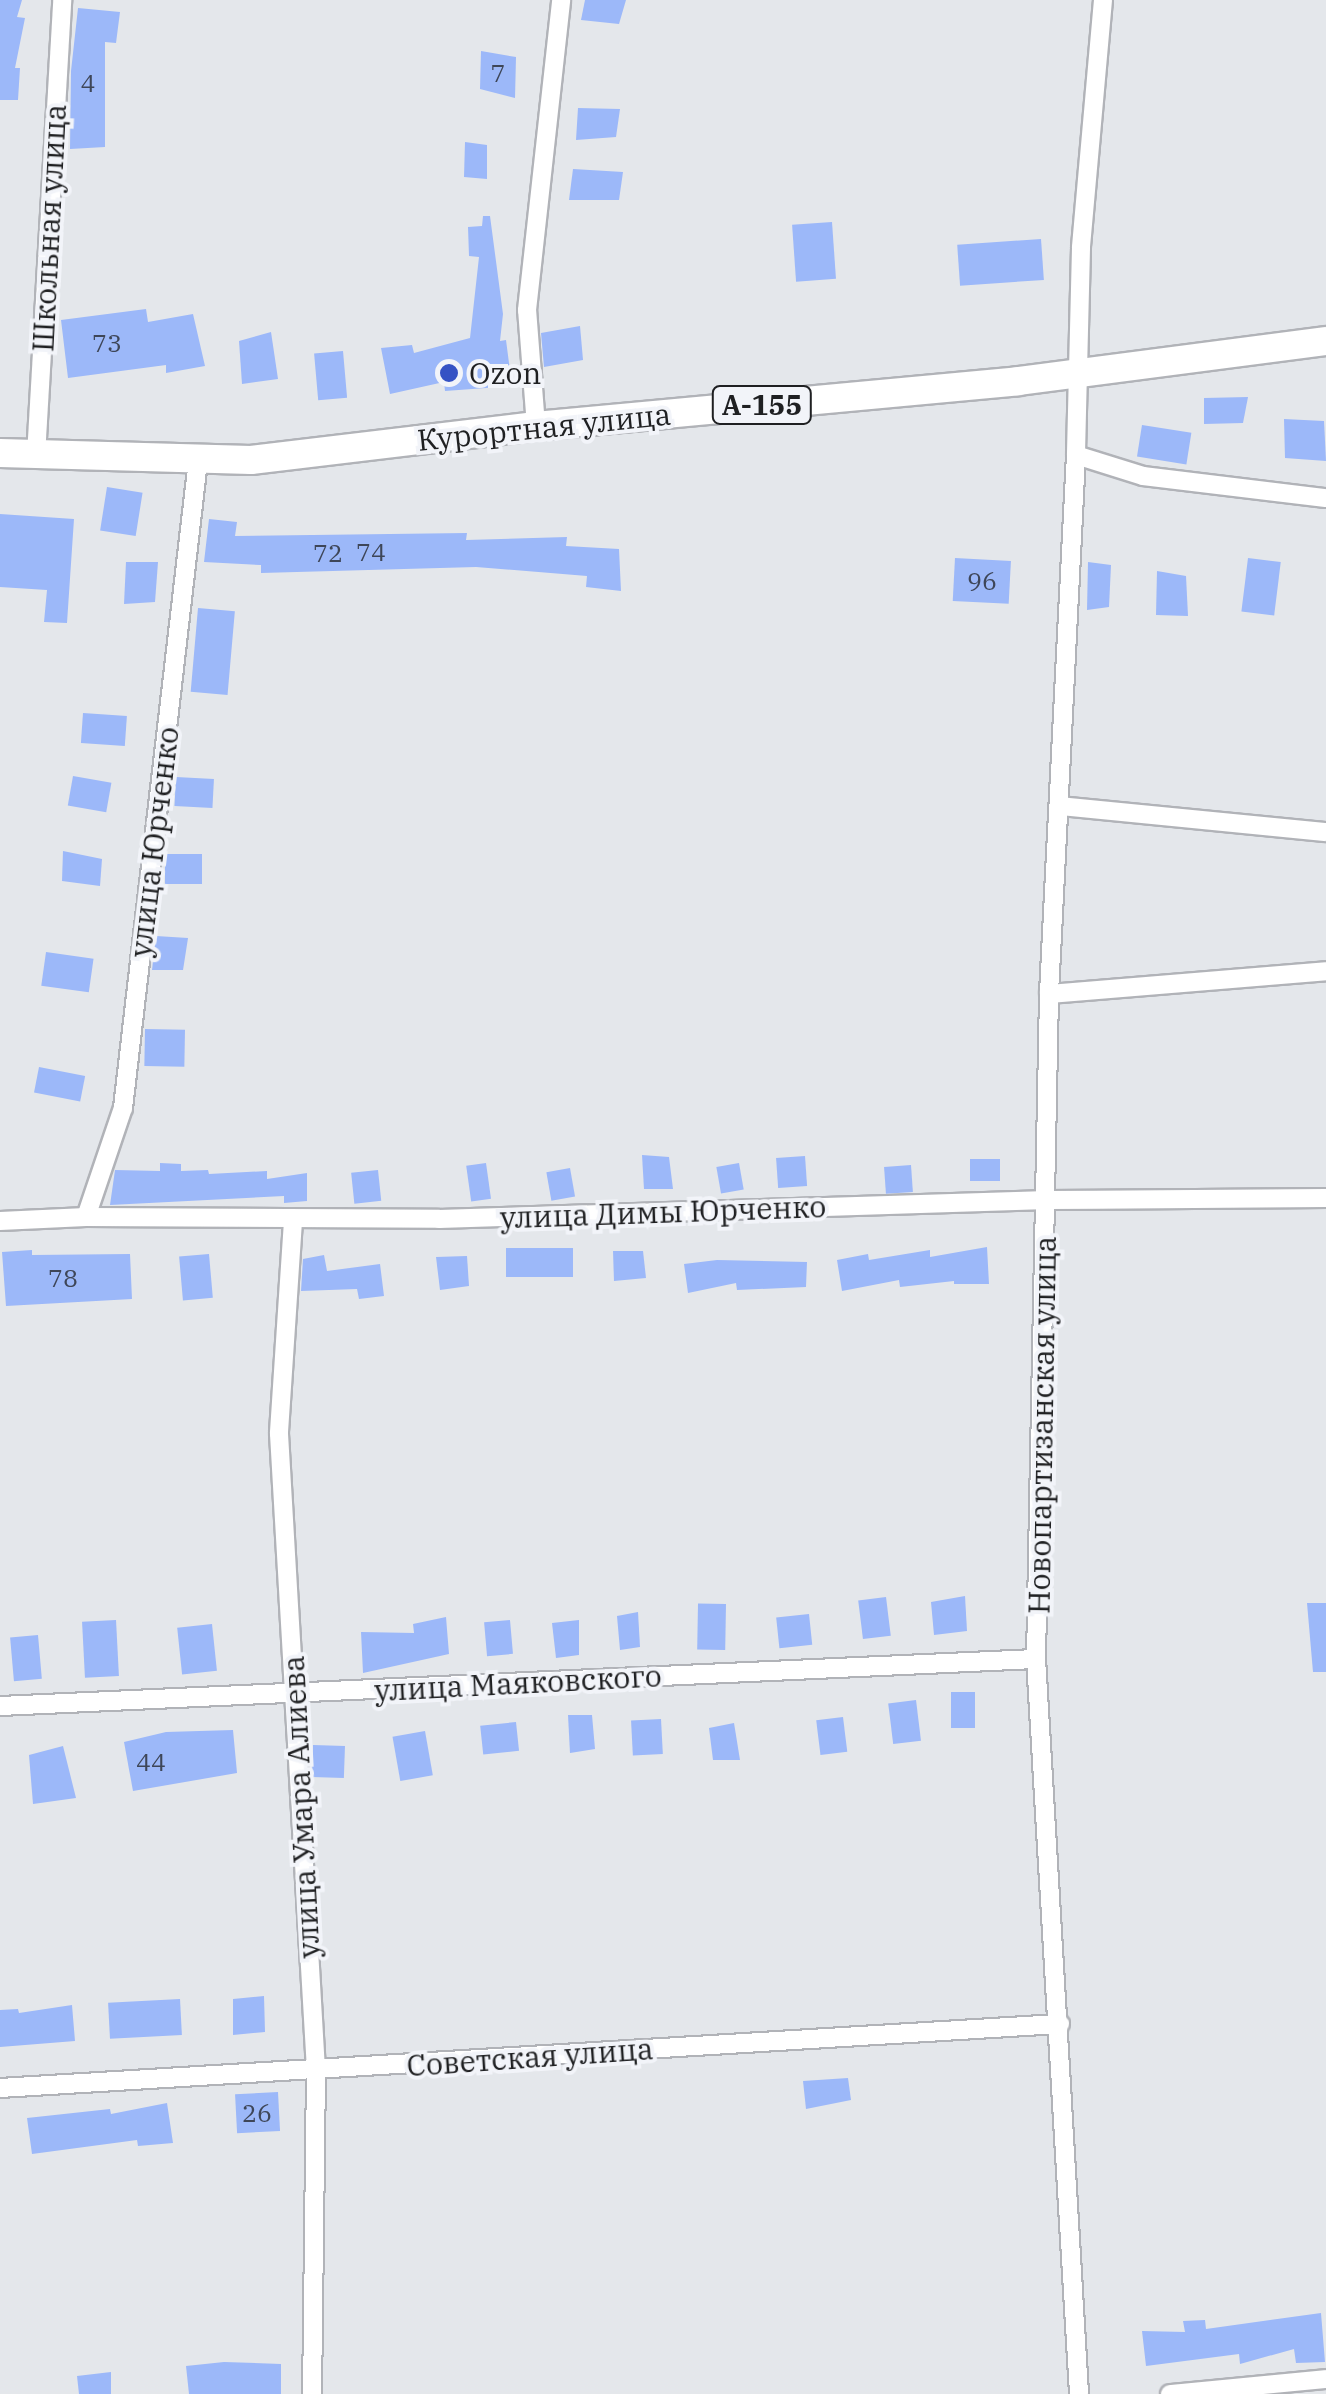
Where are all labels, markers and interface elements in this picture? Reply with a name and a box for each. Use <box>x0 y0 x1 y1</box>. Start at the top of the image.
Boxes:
house number: 7 <box>491 58 505 88</box>
house number: 4 <box>81 68 95 98</box>
street label: Школьная улица <box>25 103 73 353</box>
house number: 73 <box>92 328 122 358</box>
place label: Ozon <box>469 355 542 391</box>
marker: Ozon <box>438 362 460 384</box>
road number: А-155 <box>710 382 814 428</box>
street label: Курортная улица <box>416 396 672 458</box>
house number: 74 <box>356 537 386 567</box>
house number: 72 <box>313 538 343 568</box>
house number: 96 <box>967 566 997 596</box>
street label: улица Юрченко <box>122 725 186 959</box>
street label: улица Димы Юрченко <box>499 1188 827 1236</box>
street label: Новопартизанская улица <box>1021 1236 1063 1614</box>
house number: 78 <box>48 1263 78 1293</box>
street label: улица Умара Алиева <box>275 1655 327 1959</box>
street label: улица Маяковского <box>373 1657 663 1709</box>
house number: 44 <box>136 1747 166 1777</box>
street label: Советская улица <box>405 2030 655 2084</box>
house number: 26 <box>242 2098 272 2128</box>

